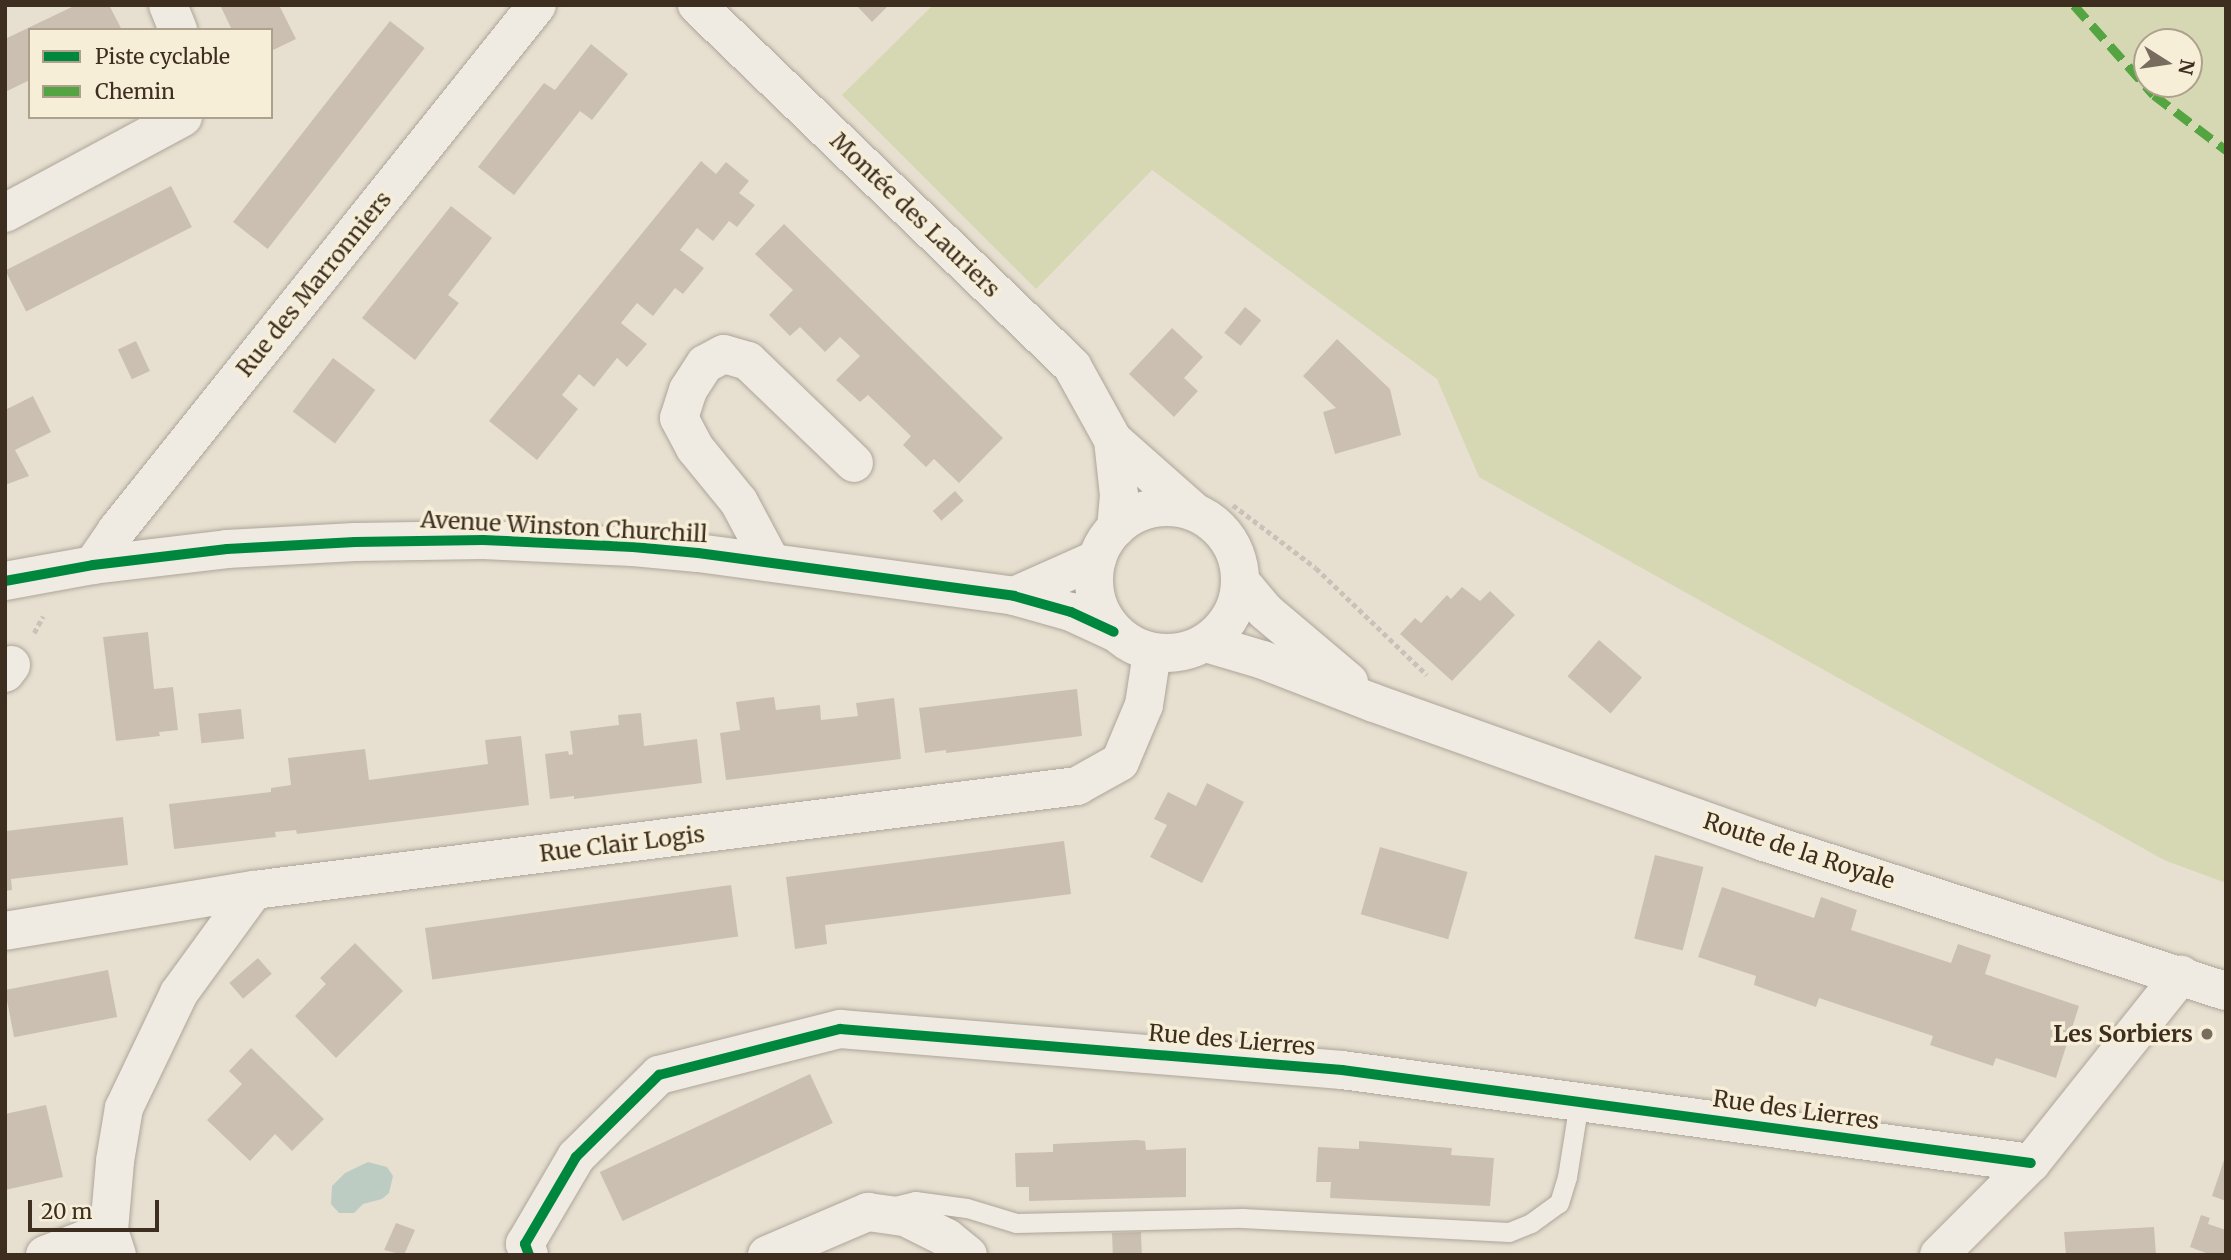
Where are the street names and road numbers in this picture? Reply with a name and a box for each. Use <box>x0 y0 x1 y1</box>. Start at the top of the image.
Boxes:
street label: Montée des Lauriers <box>825 127 1005 303</box>
street label: Rue des Marronniers <box>231 186 397 382</box>
street label: Avenue Winston Churchill <box>420 506 708 548</box>
street label: Route de la Royale <box>1700 807 1898 895</box>
street label: Rue Clair Logis <box>538 820 706 868</box>
street label: Rue des Lierres <box>1147 1019 1317 1061</box>
street label: Rue des Lierres <box>1711 1085 1881 1135</box>

